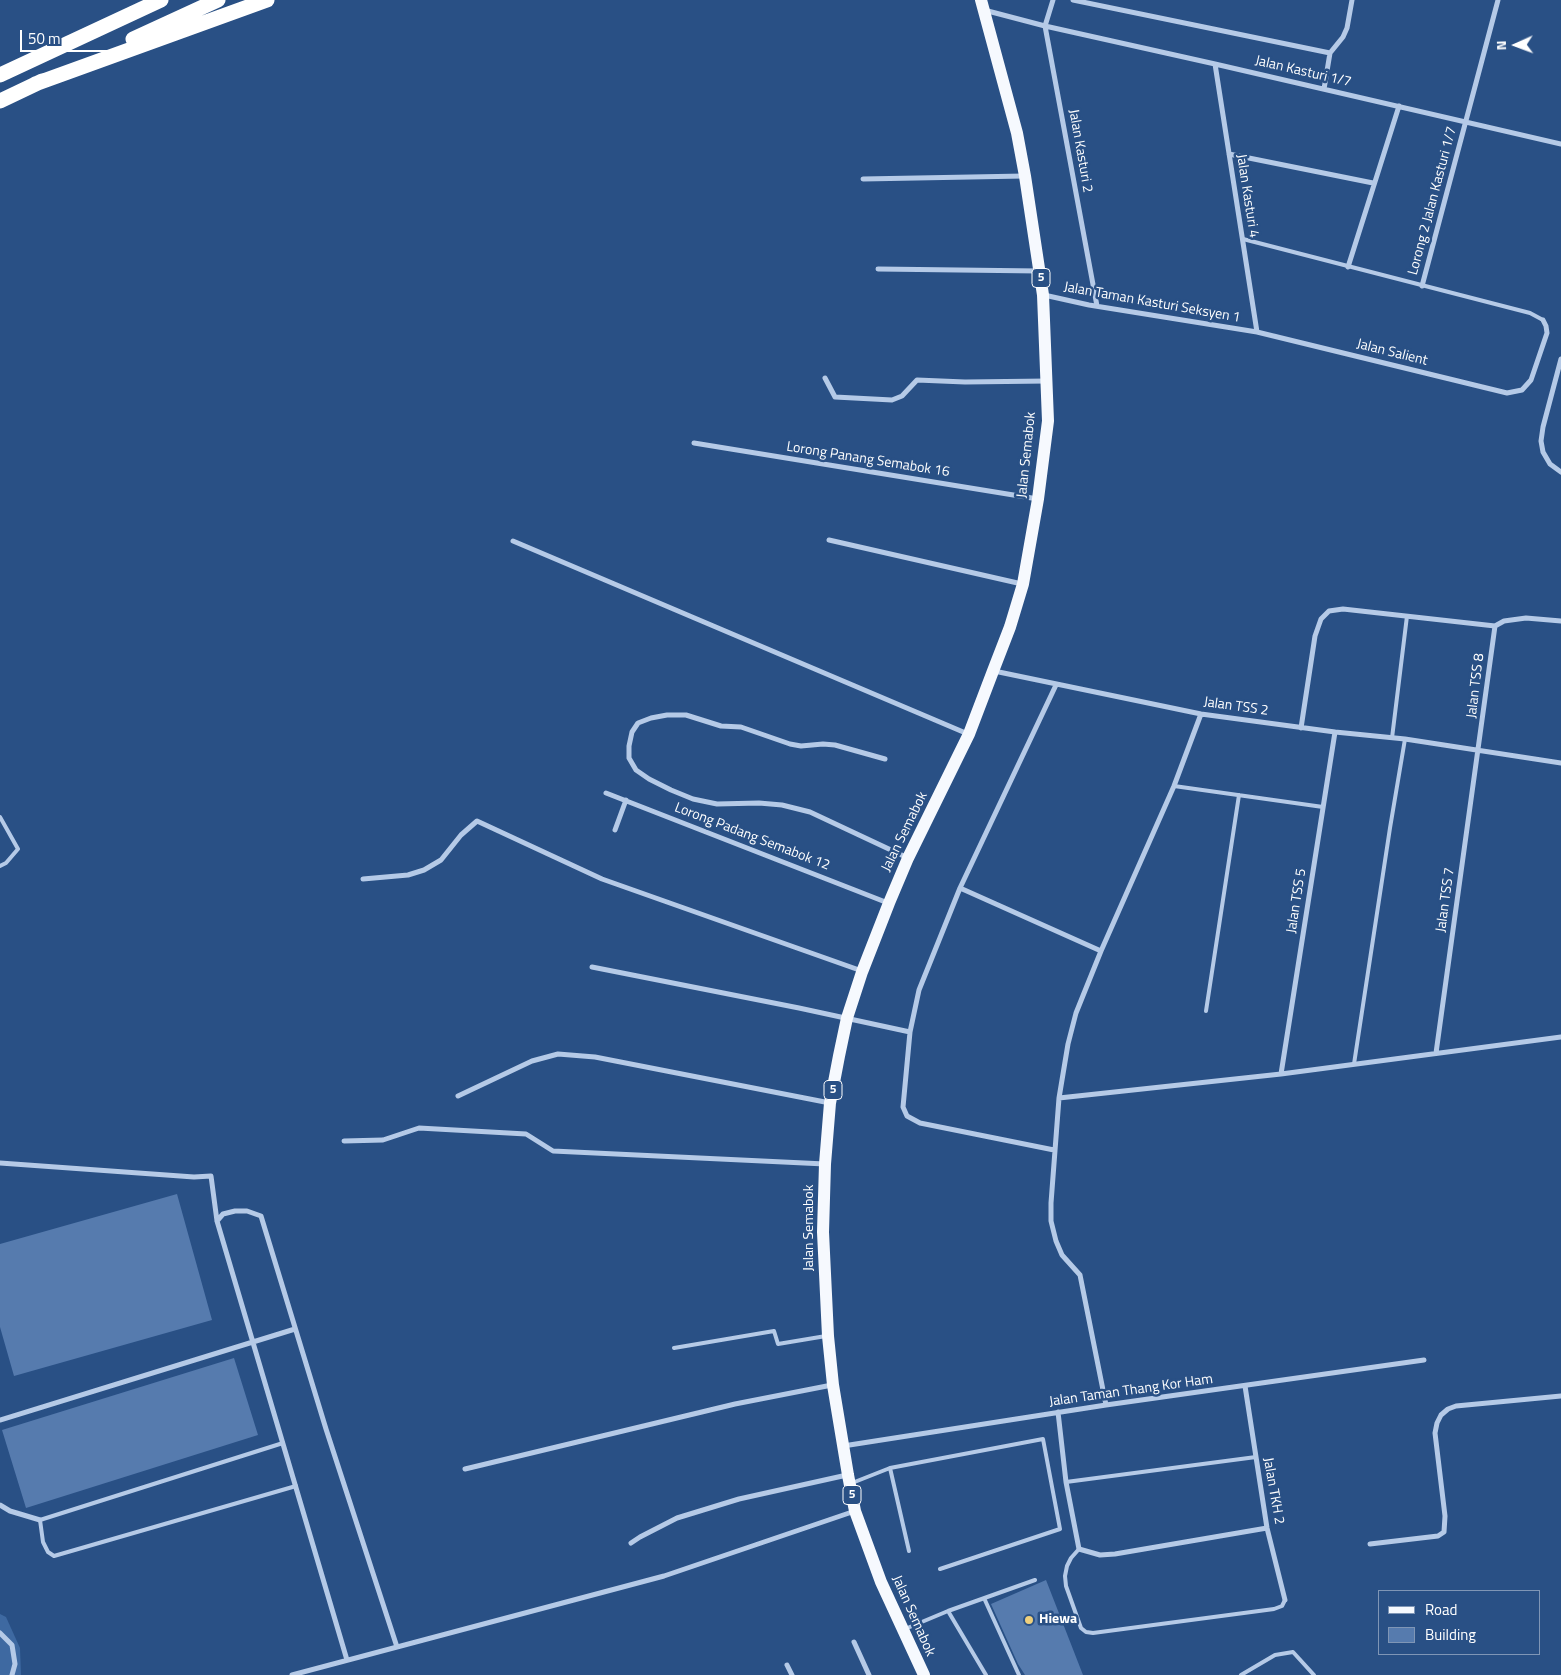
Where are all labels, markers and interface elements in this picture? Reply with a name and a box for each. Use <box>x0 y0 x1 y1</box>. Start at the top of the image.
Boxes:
scale bar <box>22 20 146 52</box>
north arrow <box>1491 20 1541 70</box>
text: 50 m <box>28 27 61 50</box>
text: N <box>1490 40 1511 51</box>
street label: Jalan Kasturi 1/7 <box>1253 53 1353 91</box>
street label: Jalan Kasturi 2 <box>1064 108 1096 194</box>
street label: Lorong 2 Jalan Kasturi 1/7 <box>1405 125 1461 277</box>
street label: Jalan Kasturi 4 <box>1232 153 1262 239</box>
road number: 5 <box>1032 268 1050 288</box>
street label: Jalan Taman Kasturi Seksyen 1 <box>1062 279 1242 327</box>
street label: Jalan Salient <box>1355 336 1429 370</box>
street label: Jalan Semabok <box>1014 411 1040 499</box>
street label: Lorong Panang Semabok 16 <box>785 439 951 481</box>
street label: Jalan TSS 8 <box>1464 653 1488 719</box>
street label: Jalan TSS 2 <box>1202 694 1270 720</box>
street label: Jalan Semabok <box>878 789 932 875</box>
street label: Lorong Padang Semabok 12 <box>672 800 832 874</box>
street label: Jalan TSS 7 <box>1433 866 1459 934</box>
street label: Jalan TSS 5 <box>1284 867 1310 935</box>
road number: 5 <box>824 1080 842 1100</box>
street label: Jalan Semabok <box>802 1185 818 1271</box>
street label: Jalan Taman Thang Kor Ham <box>1048 1371 1214 1411</box>
street label: Jalan TKH 2 <box>1259 1456 1287 1526</box>
road number: 5 <box>843 1486 861 1504</box>
street label: Jalan Semabok <box>888 1573 938 1659</box>
legend <box>1378 1590 1541 1655</box>
text: Road <box>1425 1598 1457 1621</box>
place label: Hiewa <box>1039 1612 1077 1628</box>
marker: Hiewa <box>1023 1614 1035 1626</box>
text: Building <box>1425 1623 1476 1646</box>

